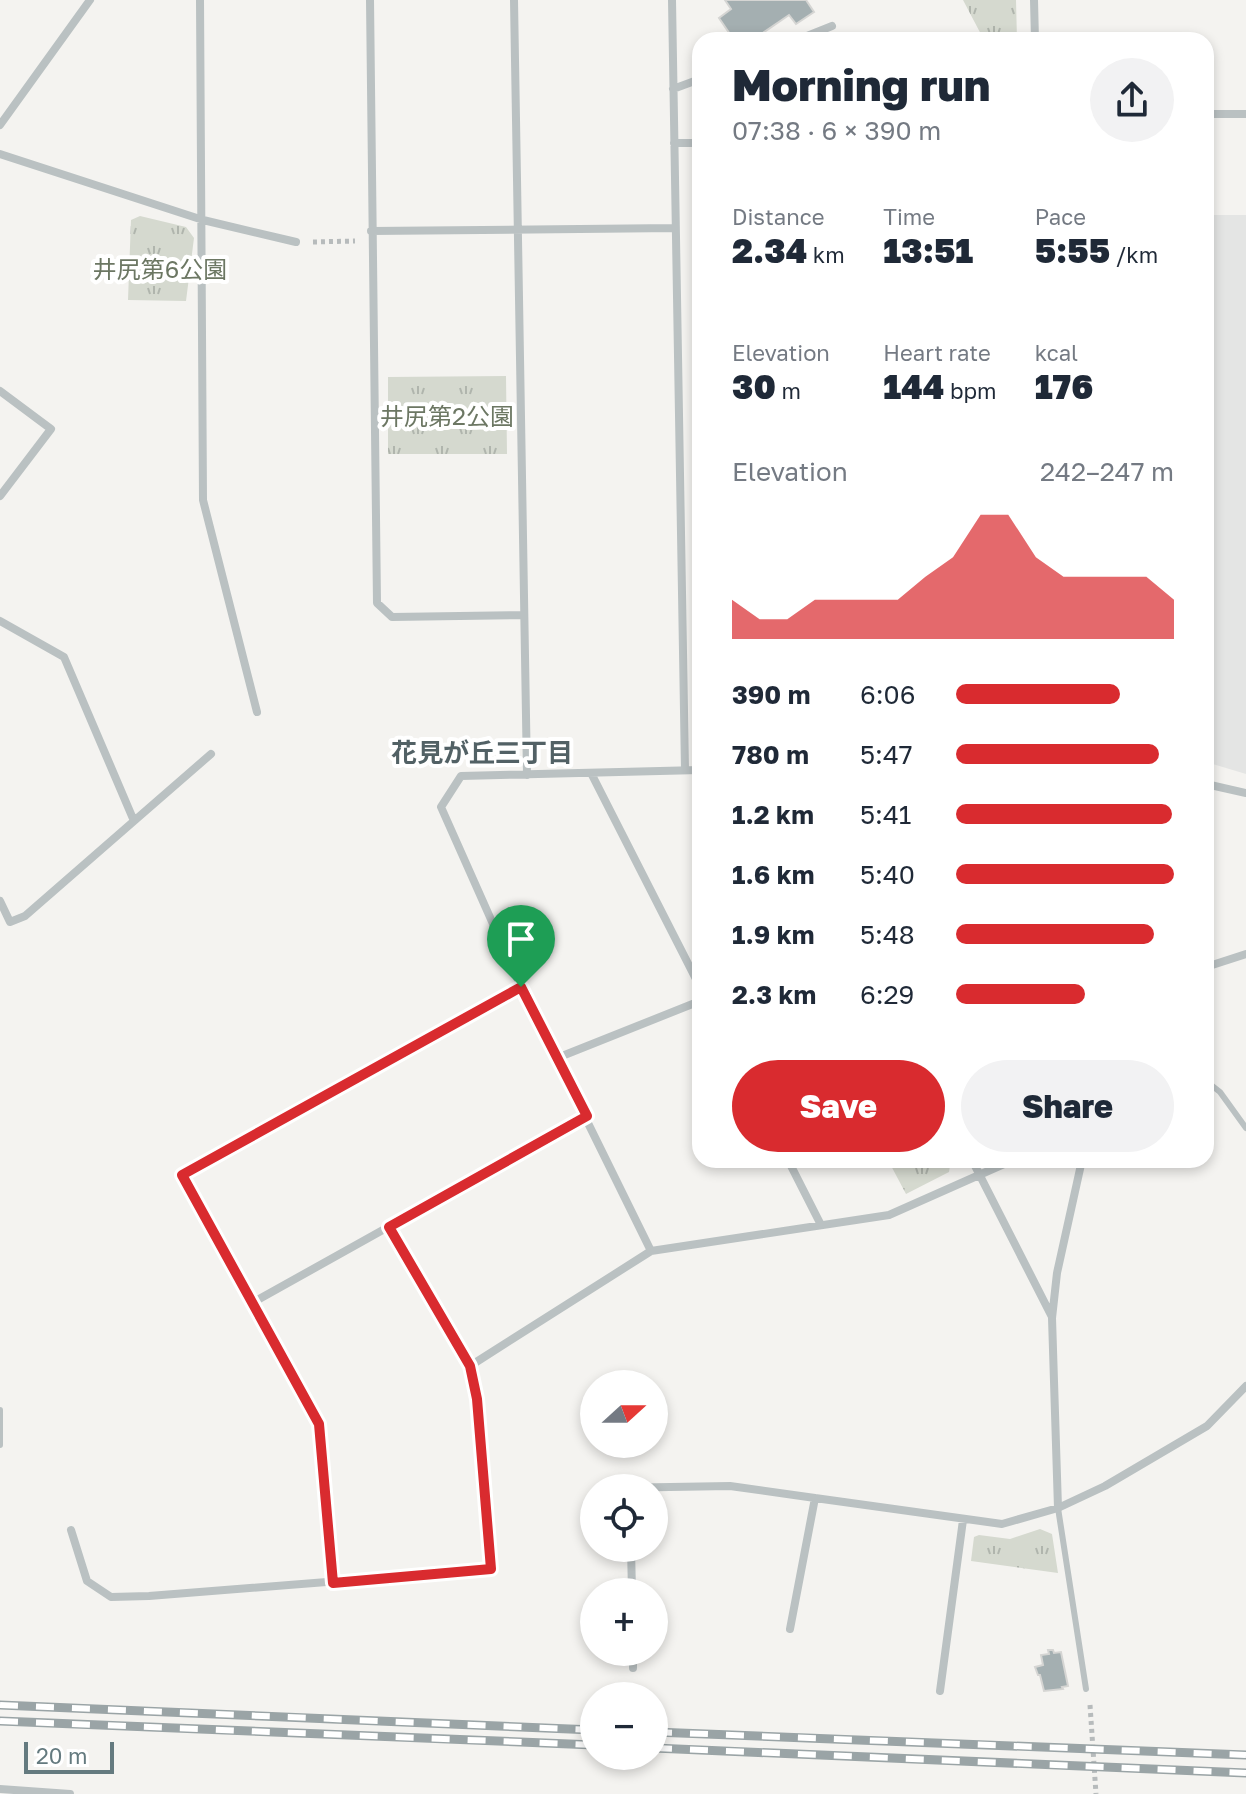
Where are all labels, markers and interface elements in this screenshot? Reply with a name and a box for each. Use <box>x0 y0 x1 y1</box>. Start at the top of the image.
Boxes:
text: Morning run <box>732 58 990 111</box>
button: share <box>1090 58 1174 142</box>
text: 07:38 · 6 × 390 m <box>732 115 941 146</box>
text: Distance <box>732 203 824 230</box>
text: Time <box>883 203 935 230</box>
text: Pace <box>1035 203 1086 230</box>
text: 2.34 <box>732 230 807 270</box>
text: 13:51 <box>883 230 973 270</box>
text: 5:55 <box>1035 230 1110 270</box>
text: km <box>807 241 845 268</box>
text: /km <box>1110 241 1158 268</box>
park label: 井尻第6公園 <box>93 254 227 283</box>
text: Elevation <box>732 339 830 366</box>
text: Heart rate <box>883 339 991 366</box>
text: kcal <box>1035 339 1078 366</box>
text: 30 <box>732 366 776 406</box>
text: 144 <box>883 366 944 406</box>
text: 176 <box>1035 366 1093 406</box>
text: m <box>776 377 801 404</box>
text: bpm <box>944 377 997 404</box>
park label: 井尻第2公園 <box>380 401 514 430</box>
text: Elevation <box>732 456 848 487</box>
text: 242–247 m <box>1040 456 1174 487</box>
text: 390 m <box>732 679 811 710</box>
text: 6:06 <box>860 679 915 710</box>
district label: 花見が丘三丁目 <box>391 737 573 768</box>
text: 780 m <box>732 739 809 770</box>
text: 5:47 <box>860 739 913 770</box>
text: 1.2 km <box>732 799 814 830</box>
text: 5:41 <box>860 799 911 830</box>
text: 1.6 km <box>732 859 815 890</box>
text: 5:40 <box>860 859 915 890</box>
pin <box>487 905 555 987</box>
icon: arrive <box>499 917 543 961</box>
text: 1.9 km <box>732 919 815 950</box>
text: 5:48 <box>860 919 915 950</box>
text: 2.3 km <box>732 979 816 1010</box>
text: 6:29 <box>860 979 914 1010</box>
button: Save <box>732 1060 945 1152</box>
button: Share <box>961 1060 1174 1152</box>
north arrow <box>580 1370 668 1458</box>
map controls <box>580 1370 668 1770</box>
button: locate <box>580 1474 668 1562</box>
button: + <box>580 1578 668 1666</box>
button: − <box>580 1682 668 1770</box>
scale bar <box>24 1738 114 1774</box>
text: 20 m <box>36 1742 87 1769</box>

